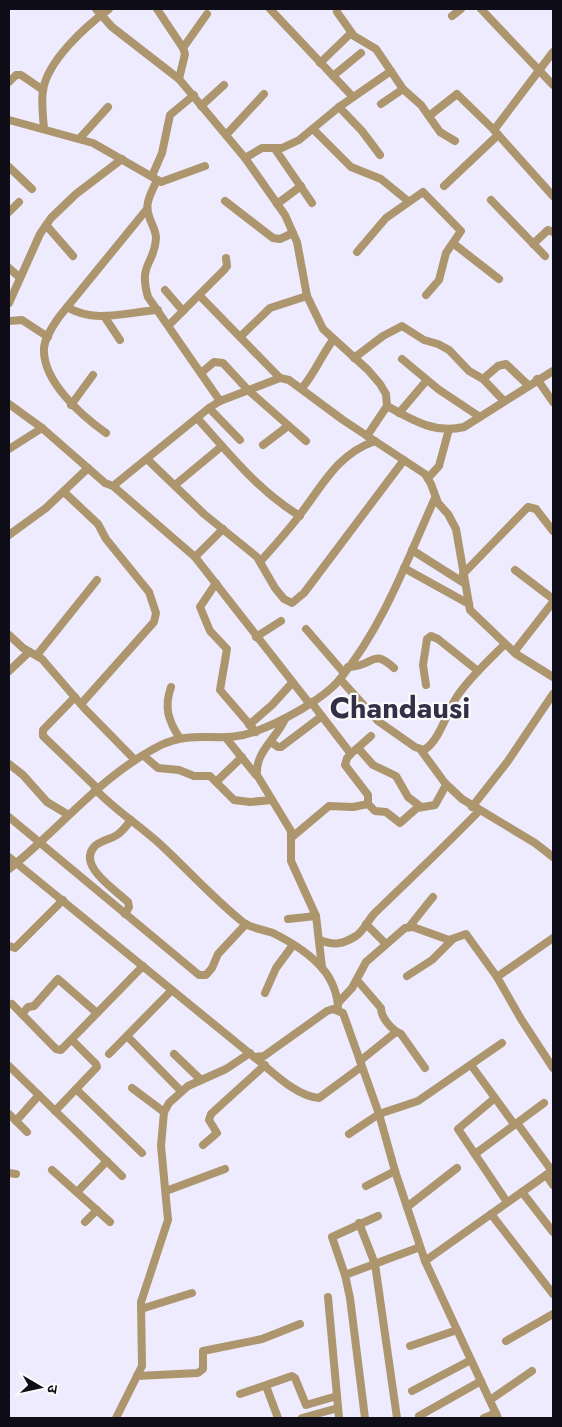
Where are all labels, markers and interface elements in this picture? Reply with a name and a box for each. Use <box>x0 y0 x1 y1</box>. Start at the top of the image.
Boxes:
district label: Chandausi <box>330 687 470 729</box>
north arrow <box>15 1362 65 1412</box>
text: उ <box>42 1383 63 1395</box>

